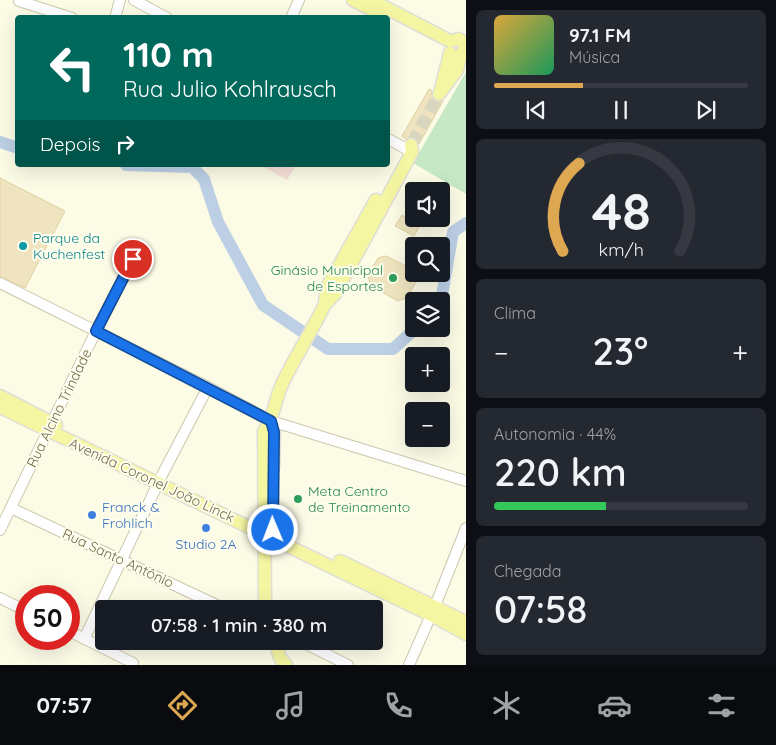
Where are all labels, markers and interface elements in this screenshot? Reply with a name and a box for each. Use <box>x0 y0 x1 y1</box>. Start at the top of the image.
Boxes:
text: 97.1 FM <box>569 23 631 47</box>
text: 110 m <box>123 32 214 76</box>
icon: left <box>40 35 105 100</box>
text: Música <box>569 47 620 67</box>
text: Rua Julio Kohlrausch <box>123 75 337 103</box>
icon: previous <box>522 96 550 124</box>
icon: pause <box>607 96 635 124</box>
icon: next <box>692 96 720 124</box>
icon: right <box>111 130 139 158</box>
text: Depois <box>40 132 101 156</box>
text: 48 <box>591 178 651 243</box>
map controls <box>405 182 450 447</box>
button: sound <box>405 182 450 227</box>
place label: Parque da Kuchenfest <box>33 229 105 263</box>
button: search <box>405 237 450 282</box>
pin <box>112 238 154 280</box>
text: km/h <box>598 238 644 260</box>
marker: Parque da Kuchenfest <box>17 240 29 252</box>
icon: arrive <box>119 245 147 273</box>
place label: Ginásio Municipal de Esportes <box>271 261 383 295</box>
marker: Ginásio Municipal de Esportes <box>387 272 399 284</box>
button: layers <box>405 292 450 337</box>
text: Clima <box>494 303 536 323</box>
text: 23° <box>592 327 648 375</box>
text: − <box>494 335 509 370</box>
text: + <box>732 335 748 370</box>
street label: Rua Alcino Trindade <box>22 346 96 470</box>
button: + <box>405 347 450 392</box>
button: − <box>405 402 450 447</box>
text: Autonomia · 44% <box>494 424 616 444</box>
street label: Avenida Coronel João Linck <box>66 434 238 526</box>
text: 220 km <box>494 448 627 496</box>
place label: Meta Centro de Treinamento <box>308 482 410 516</box>
marker: Meta Centro de Treinamento <box>292 493 304 505</box>
place label: Franck & Frohlich <box>102 498 160 532</box>
position arrow <box>246 503 298 555</box>
marker: Franck & Frohlich <box>86 509 98 521</box>
marker: Studio 2A <box>200 522 212 534</box>
street label: Rua Santo Antônio <box>59 524 177 592</box>
place label: Studio 2A <box>175 535 237 553</box>
text: Chegada <box>494 561 562 581</box>
speed limit sign: 50 <box>15 585 80 650</box>
text: 07:58 <box>494 585 587 633</box>
text: 07:58 · 1 min · 380 m <box>151 613 327 637</box>
icon: directions <box>165 688 200 723</box>
icon: music <box>273 688 308 723</box>
icon: phone <box>381 688 416 723</box>
icon: climate <box>489 688 524 723</box>
icon: car <box>597 688 632 723</box>
icon: filters <box>704 688 739 723</box>
text: 07:57 <box>36 691 92 719</box>

